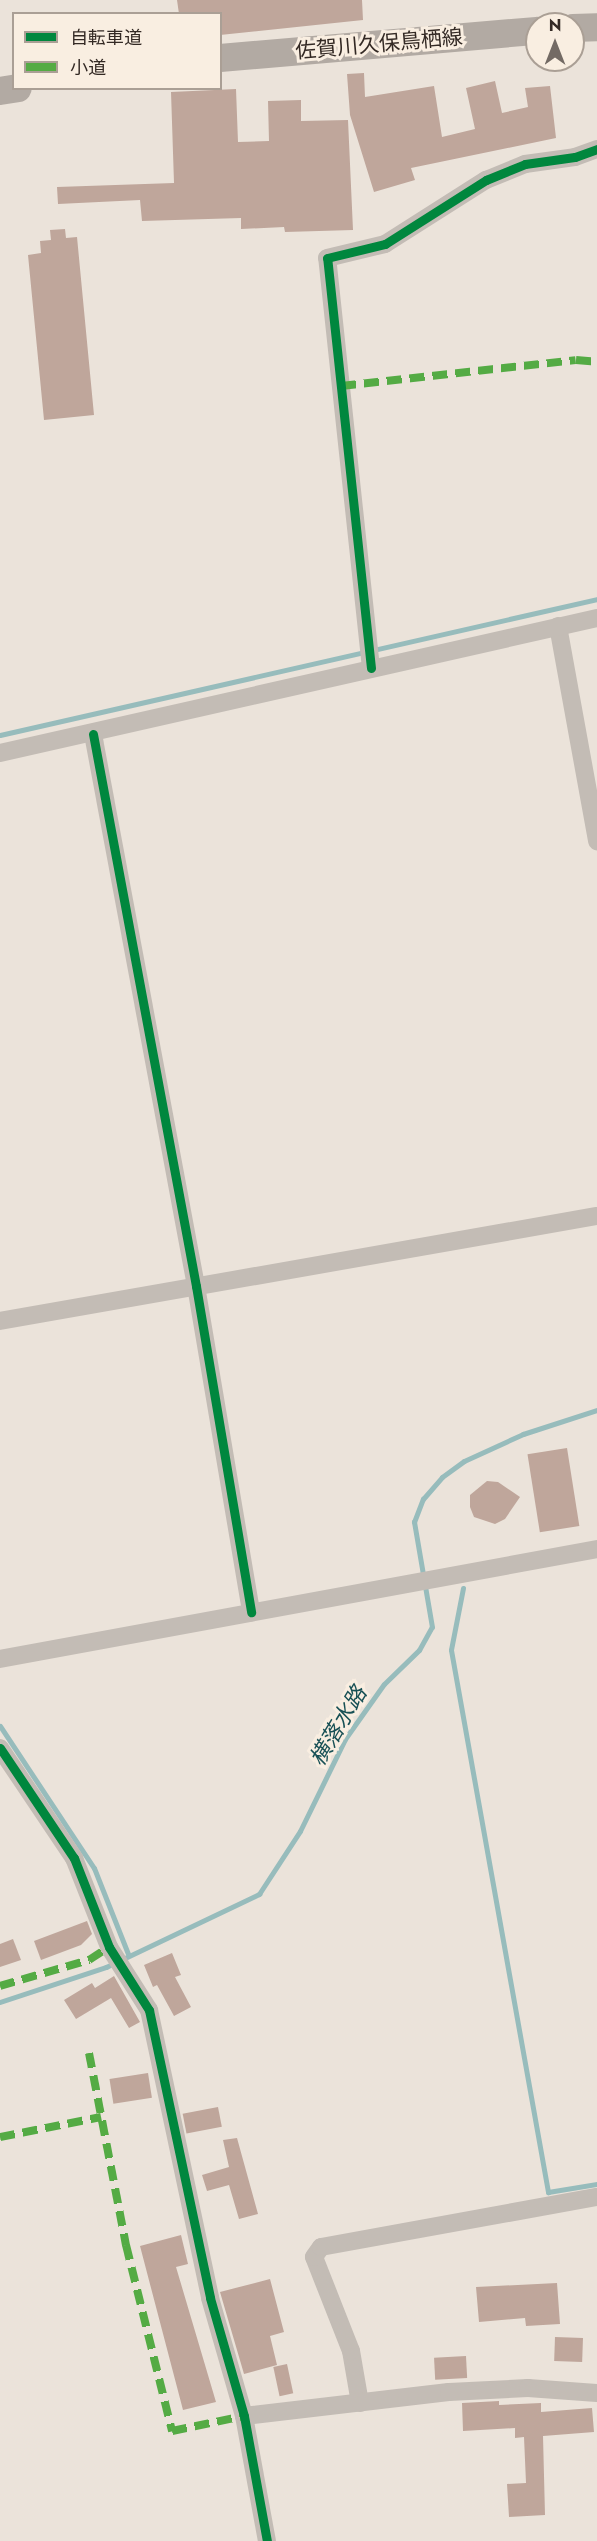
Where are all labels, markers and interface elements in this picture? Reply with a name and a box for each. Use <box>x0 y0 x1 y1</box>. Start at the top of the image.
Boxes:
legend <box>12 12 222 90</box>
north arrow <box>525 12 585 72</box>
text: N <box>549 14 561 37</box>
street label: 佐賀川久保鳥栖線 <box>294 24 464 64</box>
text: 自転車道 <box>70 25 142 51</box>
text: 小道 <box>70 55 106 81</box>
water label: 横落水路 <box>304 1681 372 1771</box>

